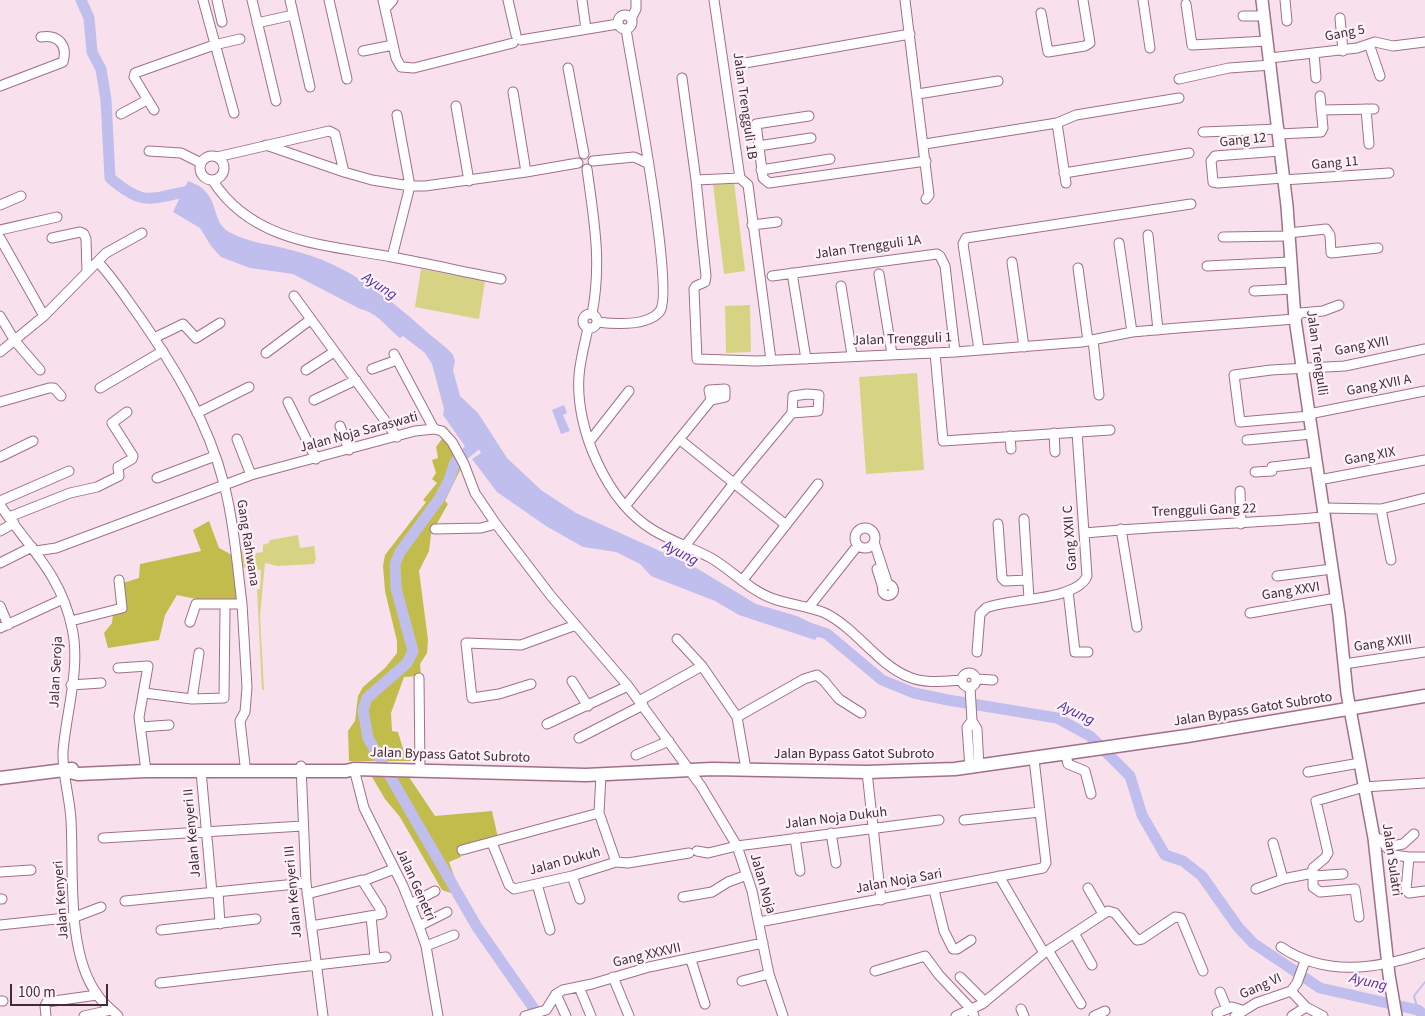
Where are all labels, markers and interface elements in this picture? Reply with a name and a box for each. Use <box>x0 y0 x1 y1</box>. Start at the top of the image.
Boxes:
street label: Gang 5 <box>1324 22 1366 46</box>
street label: Jalan Trengguli 1B <box>728 51 760 161</box>
street label: Gang 12 <box>1219 130 1267 152</box>
street label: Gang 11 <box>1311 154 1359 174</box>
street label: Jalan Trengguli 1A <box>814 232 922 264</box>
water label: Ayung <box>358 269 400 305</box>
street label: Jalan Trengulli <box>1302 309 1330 397</box>
street label: Jalan Trengguli 1 <box>852 330 952 350</box>
street label: Gang XVII <box>1333 334 1391 360</box>
street label: Gang XVII A <box>1345 372 1413 400</box>
street label: Jalan Noja Saraswati <box>298 409 420 457</box>
street label: Gang XIX <box>1343 444 1397 470</box>
street label: Gang Rahwana <box>232 498 262 588</box>
street label: Trengguli Gang 22 <box>1151 501 1257 521</box>
street label: Gang XXII C <box>1060 505 1082 571</box>
water label: Ayung <box>659 537 701 571</box>
street label: Gang XXVI <box>1261 579 1321 605</box>
street label: Gang XXIII <box>1353 632 1413 656</box>
street label: Jalan Seroja <box>47 636 67 708</box>
street label: Jalan Bypass Gatot Subroto <box>1172 689 1334 731</box>
water label: Ayung <box>1055 698 1097 730</box>
street label: Jalan Bypass Gatot Subroto <box>369 745 531 767</box>
street label: Jalan Bypass Gatot Subroto <box>774 747 934 763</box>
street label: Jalan Kenyeri II <box>181 788 205 878</box>
street label: Jalan Noja Dukuh <box>784 804 888 834</box>
street label: Jalan Sulatri <box>1378 822 1404 898</box>
street label: Jalan Dukuh <box>528 844 602 880</box>
street label: Jalan Kenyeri III <box>282 845 306 939</box>
street label: Jalan Genetri <box>391 846 439 924</box>
street label: Jalan Noja <box>745 852 779 916</box>
street label: Jalan Kenyeri <box>51 860 73 940</box>
street label: Jalan Noja Sari <box>854 866 944 898</box>
street label: Gang XXXVII <box>611 940 683 972</box>
street label: Gang VI <box>1237 970 1285 1004</box>
water label: Ayung <box>1348 970 1388 996</box>
scale bar <box>12 974 110 1006</box>
text: 100 m <box>18 982 56 1003</box>

